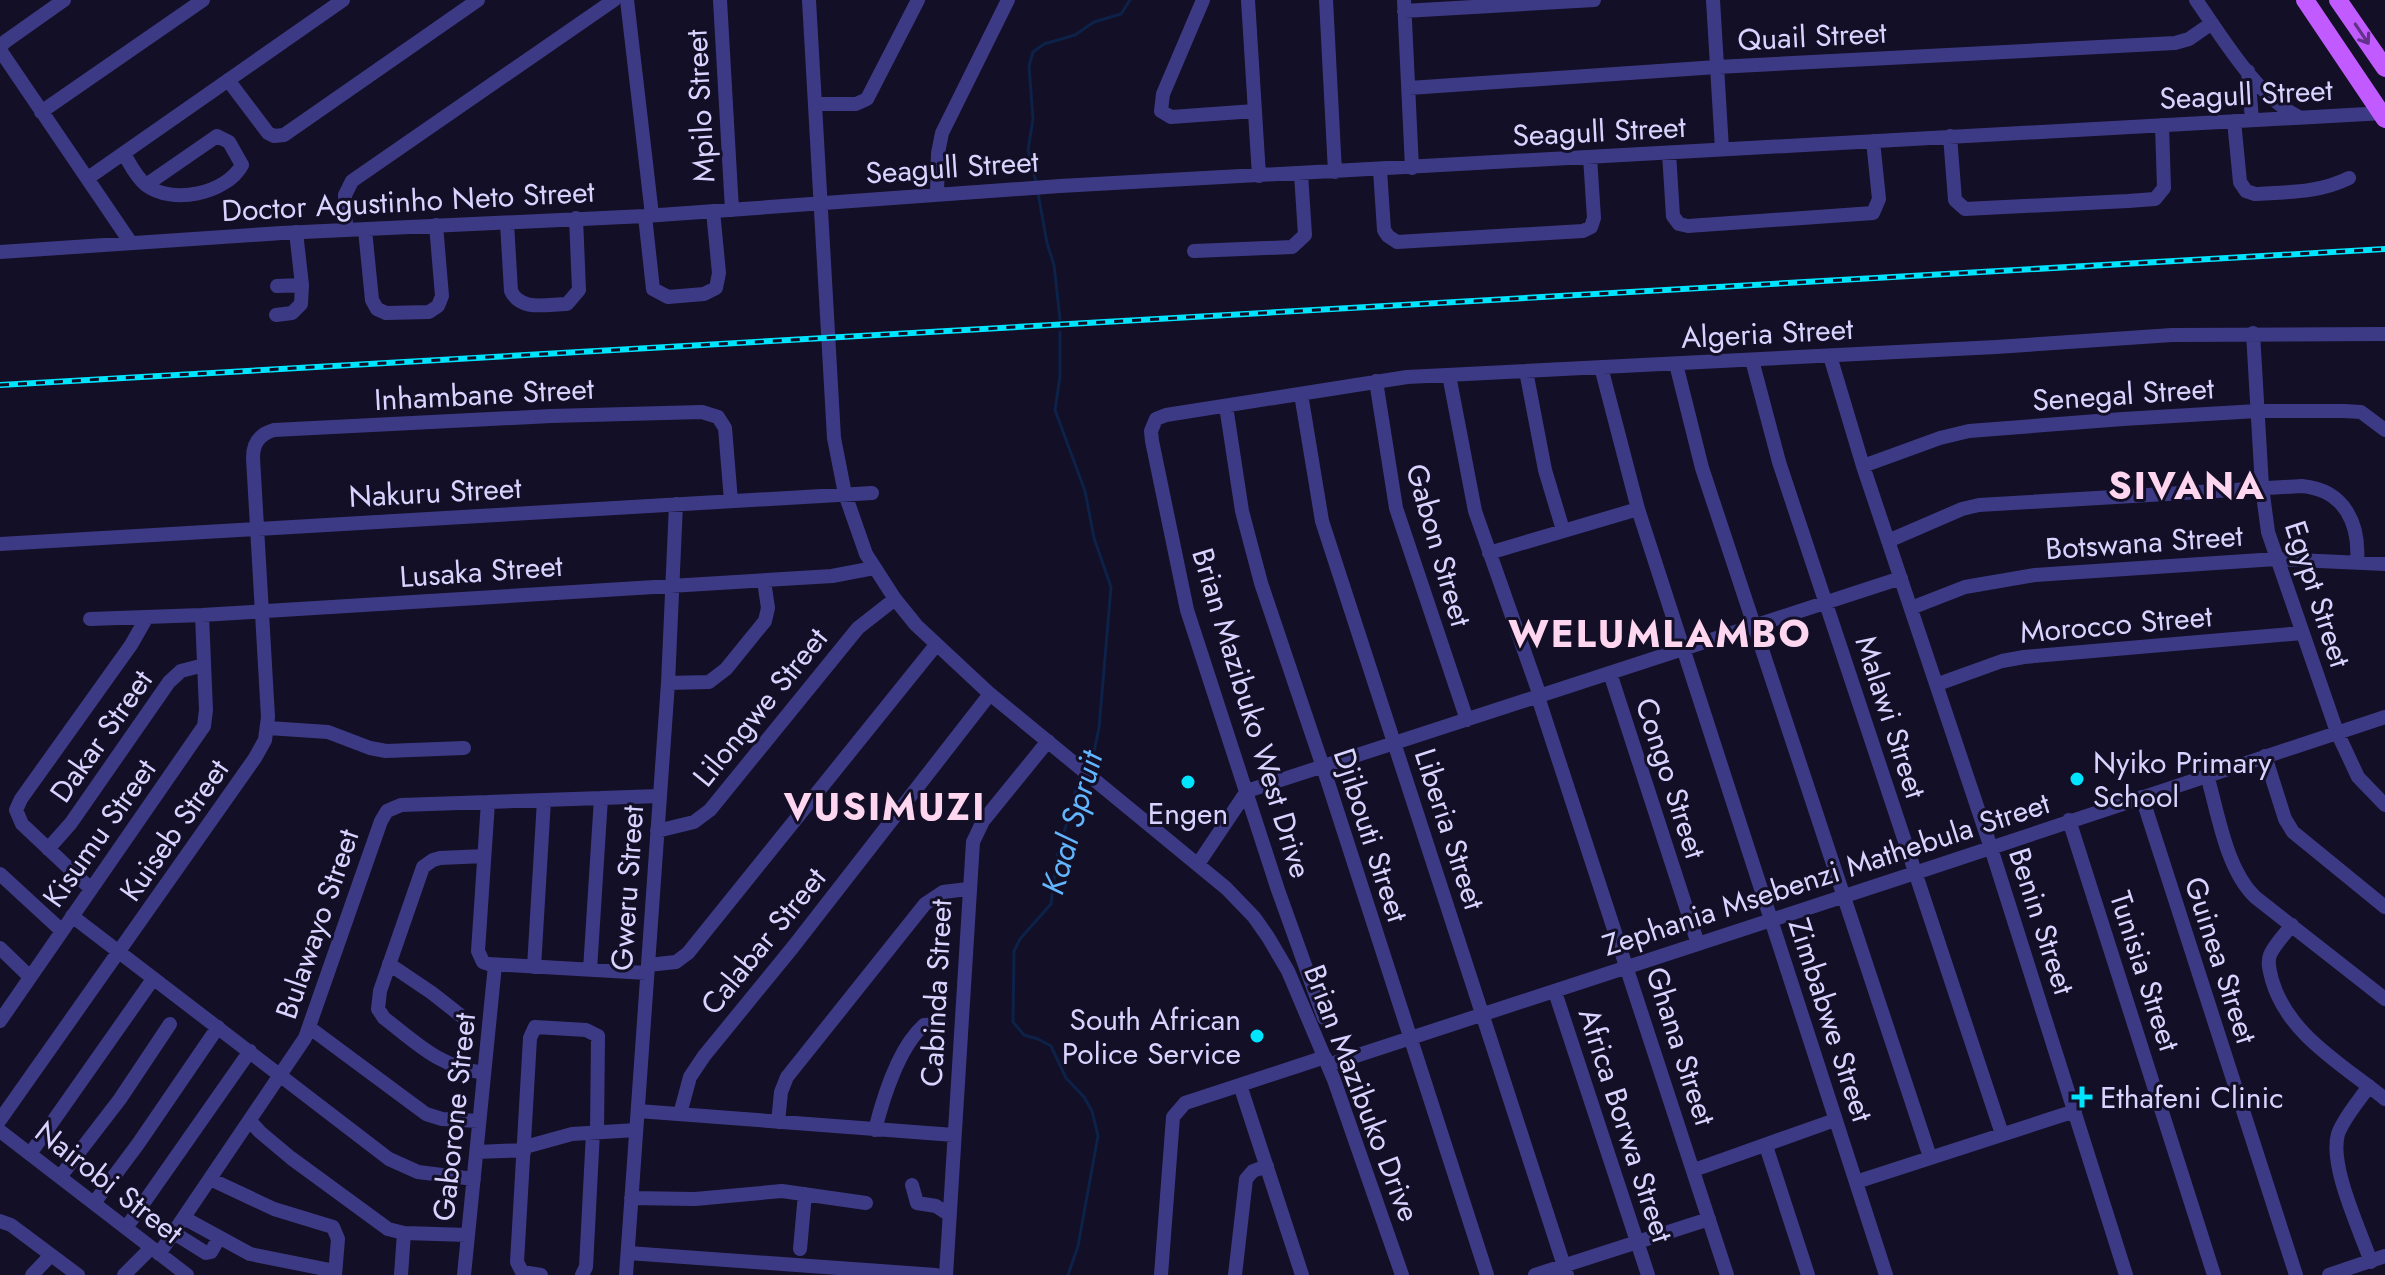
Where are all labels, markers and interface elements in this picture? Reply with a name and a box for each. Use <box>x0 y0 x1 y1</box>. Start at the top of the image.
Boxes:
street label: Quail Street <box>1736 11 1888 61</box>
one-way arrow <box>2354 22 2370 44</box>
street label: Mpilo Street <box>674 28 725 184</box>
street label: Seagull Street <box>2158 68 2335 120</box>
street label: Seagull Street <box>1511 105 1688 157</box>
street label: Seagull Street <box>864 139 1041 195</box>
street label: Doctor Agustinho Neto Street <box>220 170 596 232</box>
street label: Algeria Street <box>1680 307 1855 359</box>
street label: Senegal Street <box>2031 366 2216 422</box>
street label: Inhambane Street <box>373 367 596 421</box>
district label: SIVANA <box>2108 458 2266 513</box>
street label: Gabon Street <box>1395 459 1483 632</box>
street label: Nakuru Street <box>348 466 523 518</box>
street label: Botswana Street <box>2044 514 2245 570</box>
street label: Egypt Street <box>2274 515 2362 674</box>
street label: Brian Mazibuko West Drive <box>1181 543 1323 883</box>
street label: Lusaka Street <box>398 544 565 598</box>
street label: Morocco Street <box>2018 594 2215 654</box>
district label: WELUMLAMBO <box>1508 606 1812 661</box>
street label: Lilongwe Street <box>682 618 838 796</box>
street label: Malawi Street <box>1844 630 1938 805</box>
street label: Dakar Street <box>39 660 163 811</box>
street label: Congo Street <box>1625 692 1717 865</box>
place label: Nyiko Primary School <box>2093 741 2272 818</box>
street label: Djibouti Street <box>1323 743 1420 928</box>
street label: Liberia Street <box>1404 743 1496 916</box>
water label: Kaal Spruit <box>1030 744 1115 900</box>
street label: Kisumu Street <box>32 749 166 916</box>
street label: Kuiseb Street <box>109 750 239 910</box>
marker: Nyiko Primary School <box>2068 770 2086 788</box>
marker: Engen <box>1179 773 1197 791</box>
district label: VUSIMUZI <box>783 779 986 834</box>
street label: Zephania Msebenzi Mathebula Street <box>1597 781 2056 967</box>
place label: Engen <box>1148 792 1228 835</box>
street label: Gweru Street <box>600 803 654 972</box>
street label: Bulawayo Street <box>264 823 370 1025</box>
street label: Benin Street <box>1998 842 2086 1001</box>
street label: Calabar Street <box>690 857 836 1024</box>
street label: Guinea Street <box>2174 871 2268 1050</box>
street label: Tunisia Street <box>2099 886 2191 1057</box>
street label: Cabinda Street <box>910 897 962 1088</box>
street label: Zimbabwe Street <box>1778 913 1884 1128</box>
street label: Brian Mazibuko Drive <box>1293 958 1431 1228</box>
street label: Ghana Street <box>1635 961 1727 1131</box>
place label: South African Police Service <box>1062 998 1241 1075</box>
street label: Africa Borwa Street <box>1568 1002 1684 1248</box>
street label: Gaborone Street <box>422 1010 486 1223</box>
marker: South African Police Service <box>1248 1027 1266 1045</box>
place label: Ethafeni Clinic <box>2100 1076 2284 1119</box>
marker: Ethafeni Clinic <box>2071 1086 2093 1108</box>
street label: Nairobi Street <box>26 1111 193 1254</box>

